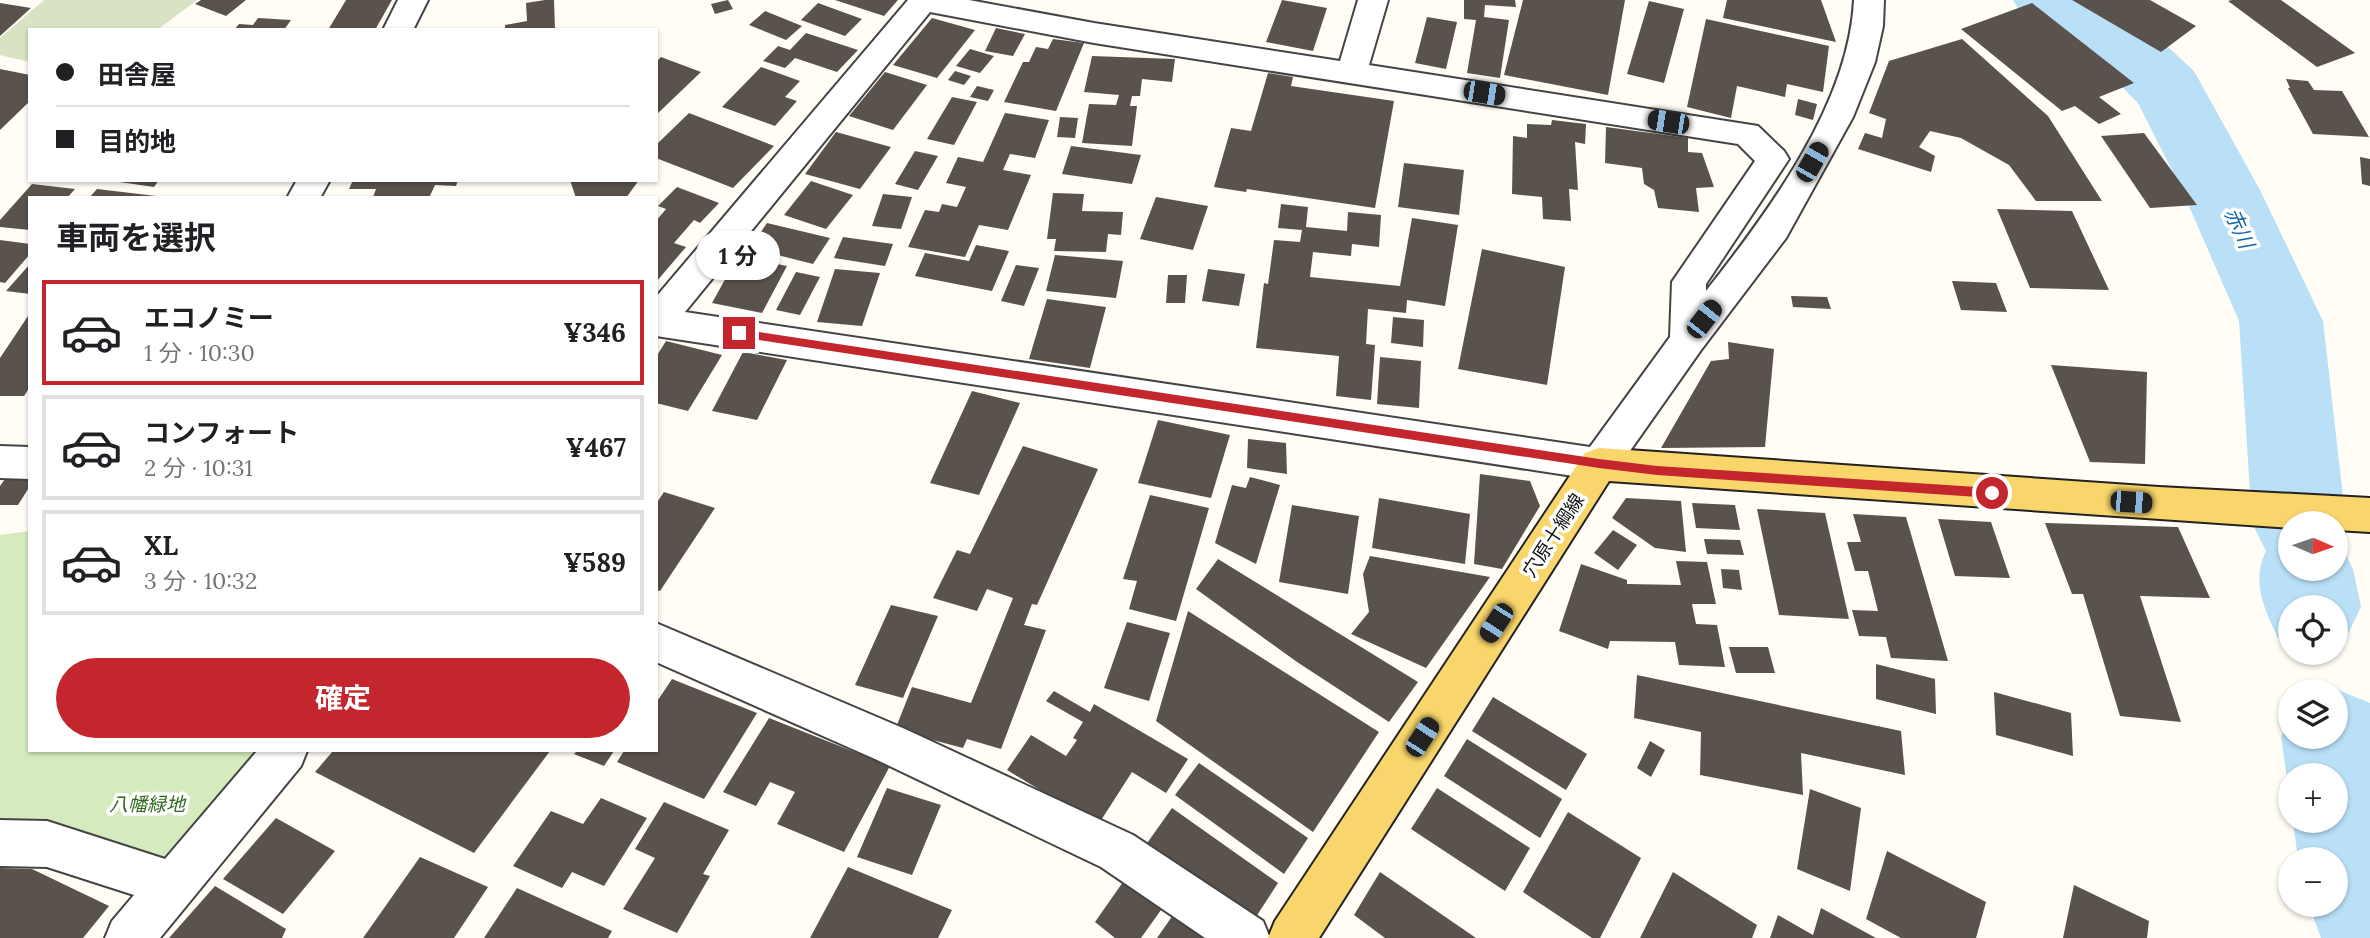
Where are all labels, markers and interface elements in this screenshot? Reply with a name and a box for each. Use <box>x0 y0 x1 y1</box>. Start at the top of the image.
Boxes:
text: 田舎屋 <box>98 58 176 91</box>
car <box>1462 79 1507 107</box>
car <box>1646 108 1691 136</box>
text: 目的地 <box>98 125 176 158</box>
car <box>1793 139 1832 185</box>
water label: 赤川 <box>2219 203 2261 254</box>
text: 車両を選択 <box>56 217 216 258</box>
callout: 1 分 <box>697 232 781 280</box>
text: 1 分 <box>719 241 757 270</box>
car <box>1683 296 1726 342</box>
icon: car <box>60 301 123 364</box>
text: エコノミー <box>144 301 274 334</box>
text: ¥346 <box>563 316 626 349</box>
route end <box>723 317 755 349</box>
text: 1 分 · 10:30 <box>144 338 255 367</box>
icon: car <box>60 416 123 479</box>
text: コンフォート <box>144 416 299 449</box>
text: ¥467 <box>566 431 626 464</box>
text: 2 分 · 10:31 <box>144 453 253 482</box>
route start <box>1976 477 2008 509</box>
street label: 穴原十綱線 <box>1517 489 1589 581</box>
car <box>2110 490 2153 514</box>
north arrow <box>2278 511 2348 581</box>
map controls <box>2278 511 2348 917</box>
text: XL <box>144 529 178 562</box>
icon: car <box>60 531 123 594</box>
text: ¥589 <box>563 546 626 579</box>
text: 3 分 · 10:32 <box>144 566 257 595</box>
button: locate <box>2278 595 2348 665</box>
car <box>1476 600 1517 646</box>
button: 確定 <box>56 658 630 738</box>
button: layers <box>2278 679 2348 749</box>
car <box>1402 714 1443 760</box>
button: + <box>2278 763 2348 833</box>
park label: 八幡緑地 <box>109 792 187 816</box>
button: − <box>2278 847 2348 917</box>

